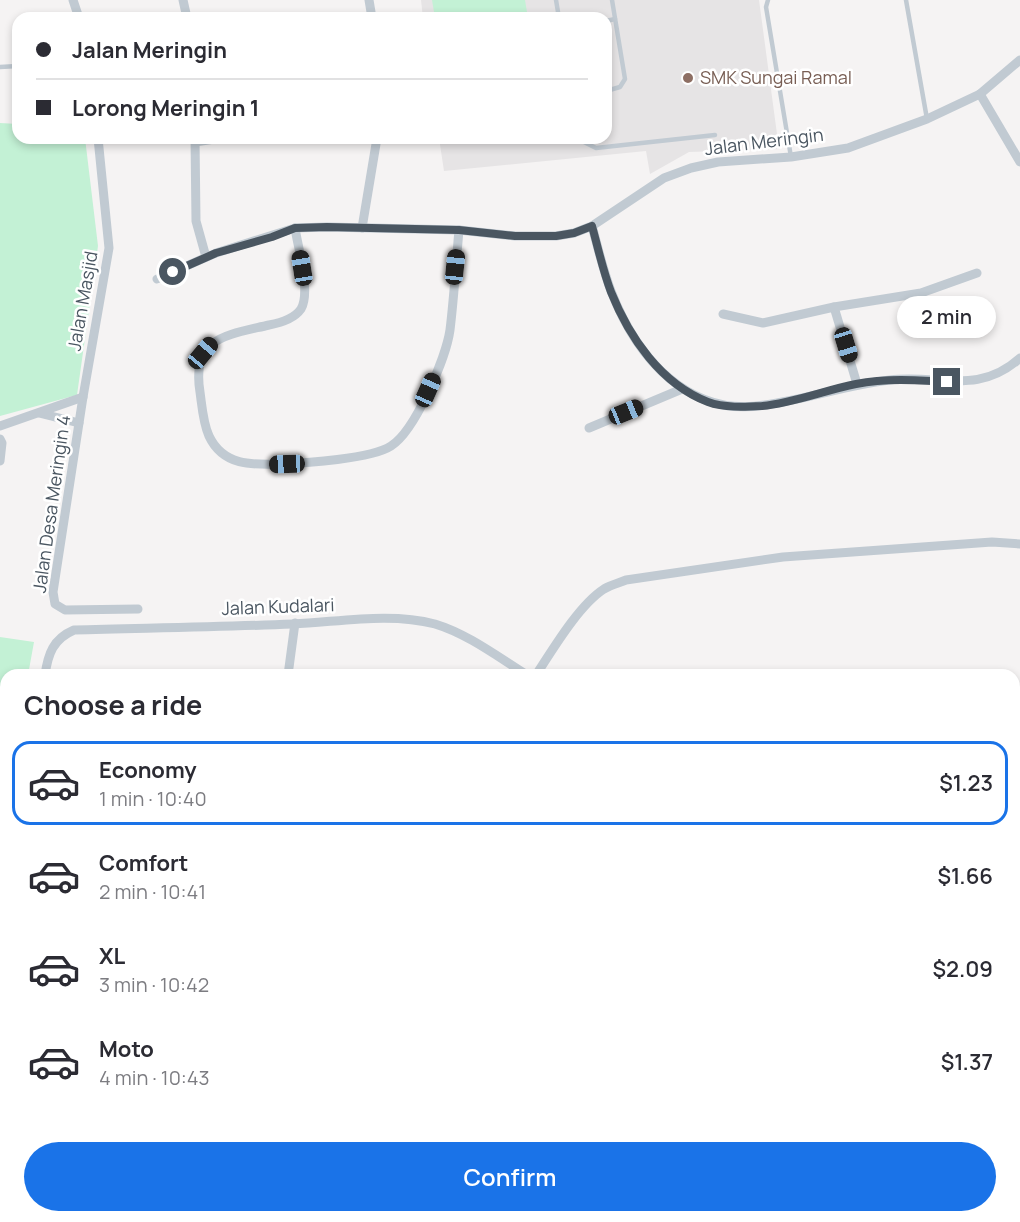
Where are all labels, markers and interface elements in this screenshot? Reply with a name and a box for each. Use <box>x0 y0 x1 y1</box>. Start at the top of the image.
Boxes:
text: Jalan Meringin <box>72 35 227 65</box>
place label: SMK Sungai Ramal <box>700 65 852 89</box>
marker: SMK Sungai Ramal <box>681 71 695 85</box>
text: Lorong Meringin 1 <box>72 93 259 123</box>
street label: Jalan Meringin <box>703 122 825 160</box>
car <box>444 248 466 286</box>
street label: Jalan Masjid <box>61 249 103 353</box>
car <box>290 249 314 287</box>
route start <box>159 258 186 285</box>
callout: 2 min <box>898 295 996 337</box>
text: 2 min <box>921 303 972 330</box>
car <box>832 325 860 365</box>
car <box>185 333 221 373</box>
route end <box>933 368 960 395</box>
car <box>412 370 444 410</box>
car <box>606 397 646 427</box>
street label: Jalan Desa Meringin 4 <box>27 413 75 594</box>
car <box>269 454 305 474</box>
street label: Jalan Kudalari <box>221 592 335 620</box>
text: Choose a ride <box>24 686 202 723</box>
text: Economy <box>99 755 197 785</box>
icon: car <box>27 756 81 810</box>
text: $1.23 <box>939 768 993 798</box>
text: 1 min · 10:40 <box>99 785 207 812</box>
text: Comfort <box>99 848 188 878</box>
icon: car <box>27 849 81 903</box>
text: $1.66 <box>937 861 993 891</box>
text: 2 min · 10:41 <box>99 878 206 905</box>
text: XL <box>99 941 125 971</box>
icon: car <box>27 942 81 996</box>
text: $2.09 <box>932 954 993 984</box>
text: 3 min · 10:42 <box>99 971 209 998</box>
text: Moto <box>99 1034 154 1064</box>
icon: car <box>27 1035 81 1089</box>
text: $1.37 <box>941 1047 993 1077</box>
text: 4 min · 10:43 <box>99 1064 210 1091</box>
button: Confirm <box>24 1142 996 1211</box>

